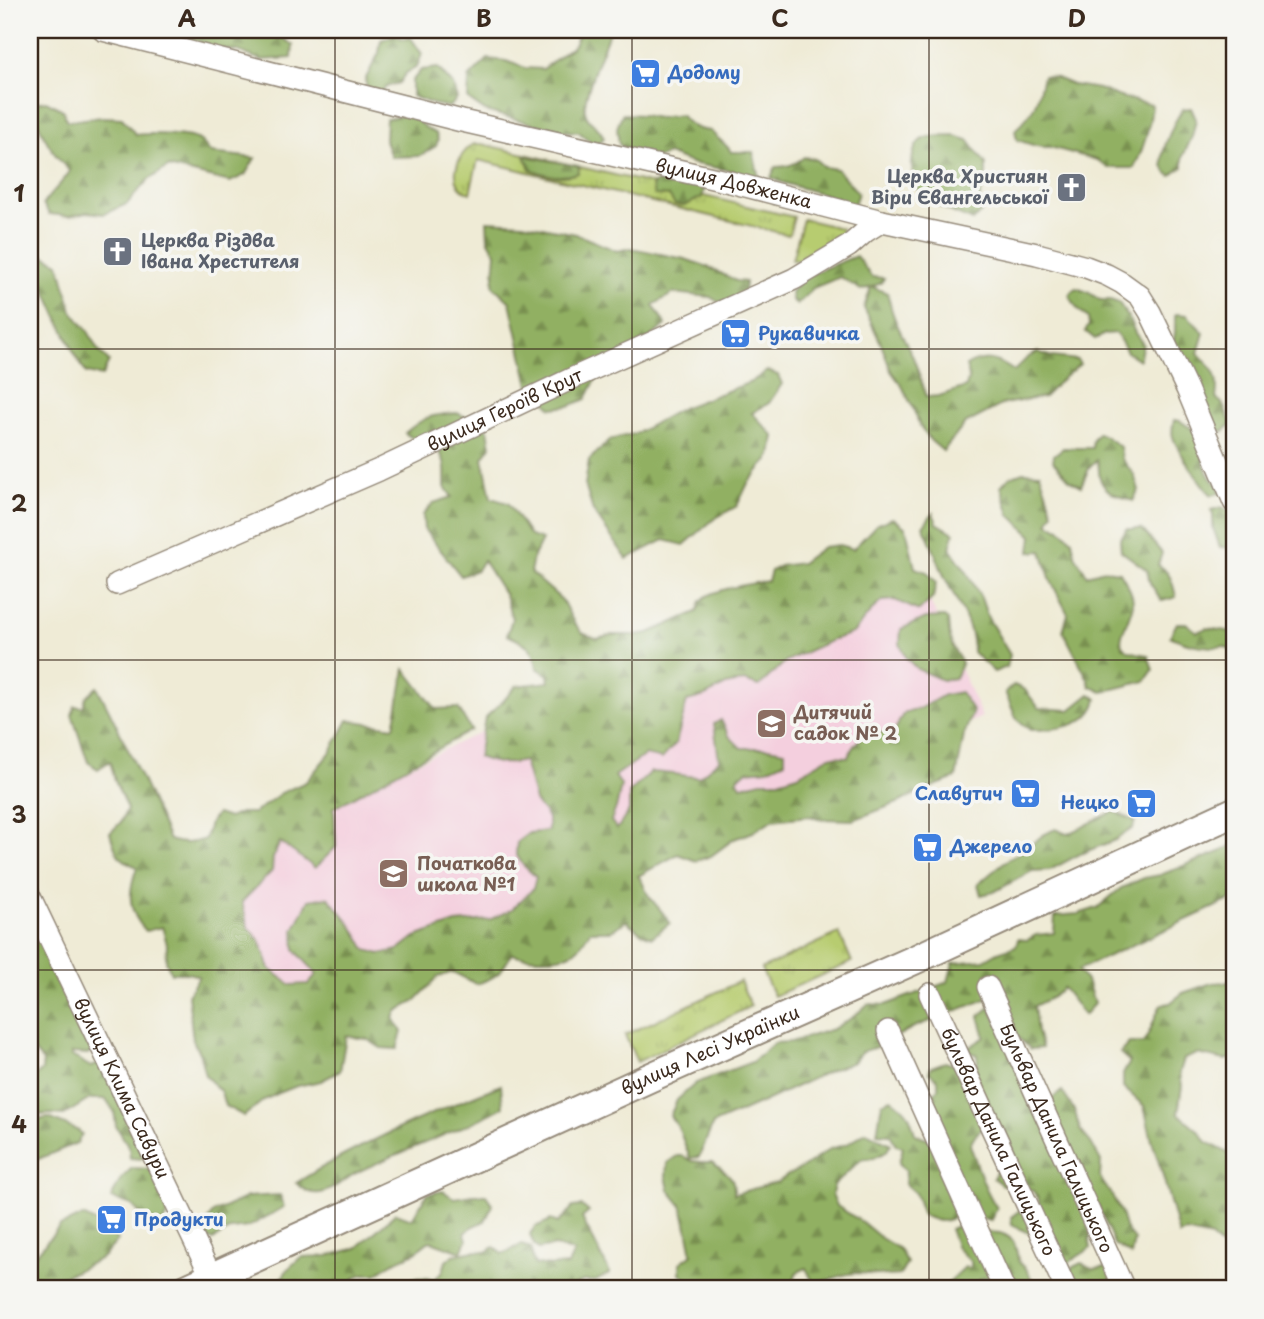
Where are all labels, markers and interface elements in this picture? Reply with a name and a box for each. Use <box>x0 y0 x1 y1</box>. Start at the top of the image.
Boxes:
text: A <box>178 0 196 35</box>
text: B <box>476 0 492 35</box>
text: C <box>771 0 789 35</box>
text: D <box>1068 0 1086 35</box>
supermarket icon: Додому <box>628 56 662 90</box>
place label: Додому <box>667 58 740 85</box>
street label: вулиця Довженка <box>653 150 816 215</box>
place label: Церква Християн Віри Євангельської <box>871 162 1050 210</box>
church icon: Церква Християн Віри Євангельської <box>1054 170 1088 204</box>
text: 1 <box>14 175 25 210</box>
place label: Церква Різдва Івана Хрестителя <box>141 226 300 274</box>
church icon: Церква Різдва Івана Хрестителя <box>101 234 135 268</box>
supermarket icon: Рукавичка <box>718 317 752 351</box>
place label: Рукавичка <box>758 319 860 346</box>
street label: вулиця Героїв Крут <box>422 360 587 457</box>
text: 2 <box>11 485 27 520</box>
place label: Дитячий садок № 2 <box>793 698 898 746</box>
school or university icon: Дитячий садок № 2 <box>754 706 788 740</box>
supermarket icon: Славутич <box>1009 777 1043 811</box>
place label: Славутич <box>915 779 1003 806</box>
supermarket icon: Нецко <box>1125 786 1159 820</box>
place label: Нецко <box>1061 788 1119 815</box>
text: 3 <box>11 796 27 831</box>
supermarket icon: Джерело <box>910 830 944 864</box>
place label: Джерело <box>949 832 1033 859</box>
place label: Початкова школа №1 <box>417 849 517 897</box>
school or university icon: Початкова школа №1 <box>377 857 411 891</box>
street label: вулиця Клима Савури <box>68 993 178 1183</box>
street label: вулиця Лесі Українки <box>616 998 803 1101</box>
street label: Бульвар Данила Галицького <box>994 1019 1121 1257</box>
street label: бульвар Данила Галицького <box>935 1023 1064 1260</box>
text: 4 <box>11 1106 27 1141</box>
supermarket icon: Продукти <box>94 1203 128 1237</box>
place label: Продукти <box>134 1205 224 1232</box>

